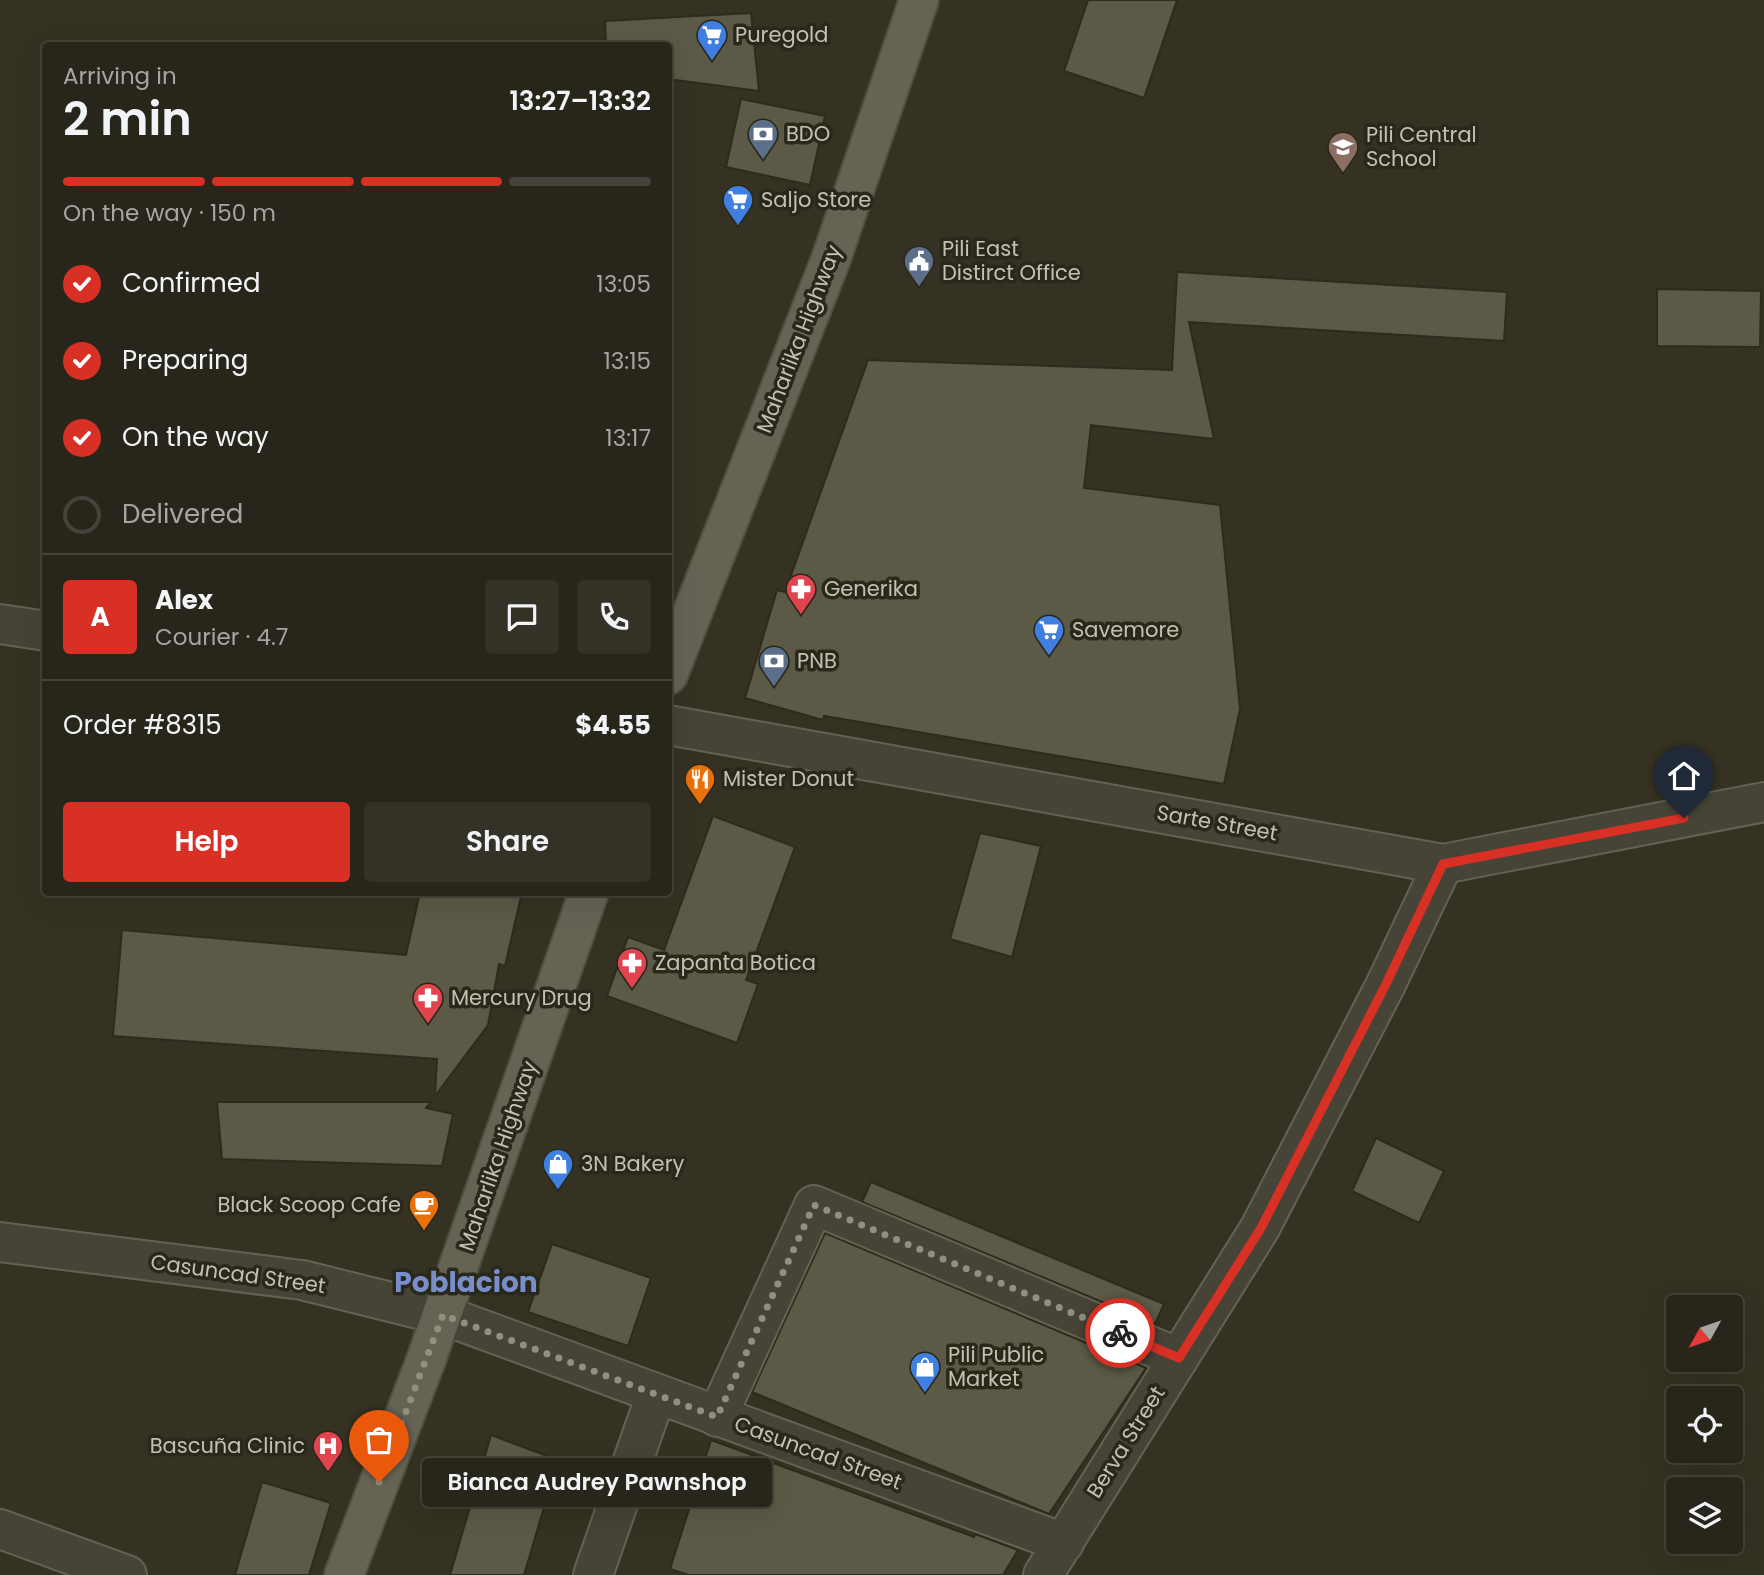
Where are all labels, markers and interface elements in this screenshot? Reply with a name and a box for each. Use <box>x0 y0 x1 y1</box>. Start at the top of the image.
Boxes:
supermarket icon: Puregold <box>695 18 729 62</box>
place label: Puregold <box>735 20 828 49</box>
text: Arriving in <box>63 60 177 92</box>
text: 13:27–13:32 <box>509 83 651 119</box>
text: 2 min <box>63 87 192 151</box>
bank icon: BDO <box>746 117 780 161</box>
place label: BDO <box>786 119 830 148</box>
place label: Pili Central School <box>1366 120 1477 173</box>
school or university icon: Pili Central School <box>1326 130 1360 174</box>
supermarket icon: Saljo Store <box>721 183 755 227</box>
place label: Saljo Store <box>761 185 871 214</box>
text: On the way · 150 m <box>63 197 276 229</box>
place label: Pili East Distirct Office <box>942 234 1081 287</box>
street label: Maharlika Highway <box>749 240 848 437</box>
public building icon: Pili East Distirct Office <box>902 244 936 288</box>
icon: check <box>63 265 101 303</box>
text: Confirmed <box>122 265 260 301</box>
text: 13:05 <box>596 268 651 300</box>
icon: check <box>63 342 101 380</box>
text: Preparing <box>122 342 248 378</box>
text: 13:15 <box>603 345 651 377</box>
icon: check <box>63 419 101 457</box>
text: On the way <box>122 419 269 455</box>
text: 13:17 <box>605 422 651 454</box>
text: Delivered <box>122 496 243 532</box>
pharmacy icon: Generika <box>784 572 818 616</box>
place label: Generika <box>824 574 918 603</box>
button: chat <box>485 580 559 654</box>
button: phone <box>577 580 651 654</box>
text: Alex <box>155 582 213 618</box>
text: A <box>90 599 110 635</box>
supermarket icon: Savemore <box>1032 613 1066 657</box>
place label: Savemore <box>1072 615 1179 644</box>
text: Courier · 4.7 <box>155 621 288 653</box>
bank icon: PNB <box>757 644 791 688</box>
place label: PNB <box>797 646 837 675</box>
text: Order #8315 <box>63 707 222 743</box>
text: $4.55 <box>575 707 651 743</box>
pin <box>1654 746 1714 818</box>
icon: home <box>1665 757 1703 795</box>
restaurant icon: Mister Donut <box>683 762 717 806</box>
place label: Mister Donut <box>723 764 854 793</box>
street label: Sarte Street <box>1154 798 1280 847</box>
button: Help <box>63 802 350 882</box>
button: Share <box>364 802 651 882</box>
pharmacy icon: Zapanta Botica <box>615 946 649 990</box>
place label: Zapanta Botica <box>655 948 816 977</box>
pharmacy icon: Mercury Drug <box>411 981 445 1025</box>
place label: Mercury Drug <box>451 983 592 1012</box>
street label: Maharlika Highway <box>451 1057 544 1255</box>
shop icon: 3N Bakery <box>541 1147 575 1191</box>
place label: 3N Bakery <box>581 1149 684 1178</box>
cafe icon: Black Scoop Cafe <box>407 1188 441 1232</box>
place label: Black Scoop Cafe <box>218 1190 401 1219</box>
street label: Casuncad Street <box>149 1247 327 1300</box>
district label: Poblacion <box>394 1263 538 1302</box>
north arrow <box>1666 1295 1743 1372</box>
map controls <box>1666 1295 1743 1554</box>
courier <box>1085 1298 1155 1368</box>
icon: bike <box>1101 1314 1139 1352</box>
place label: Pili Public Market <box>948 1340 1044 1393</box>
shop icon: Pili Public Market <box>908 1350 942 1394</box>
street label: Berva Street <box>1080 1380 1171 1503</box>
button: locate <box>1666 1386 1743 1463</box>
street label: Casuncad Street <box>730 1409 906 1496</box>
pin <box>349 1410 409 1482</box>
icon: bag <box>360 1421 398 1459</box>
hospital icon: Bascuña Clinic <box>311 1429 345 1473</box>
place label: Bascuña Clinic <box>150 1431 305 1460</box>
callout: Bianca Audrey Pawnshop <box>421 1458 771 1506</box>
text: Bianca Audrey Pawnshop <box>447 1466 747 1498</box>
button: layers <box>1666 1477 1743 1554</box>

